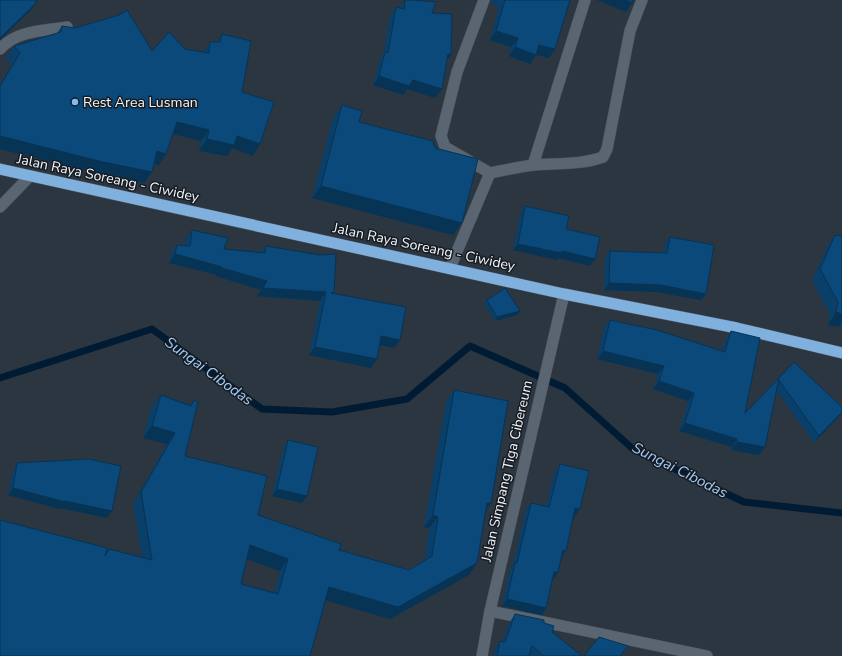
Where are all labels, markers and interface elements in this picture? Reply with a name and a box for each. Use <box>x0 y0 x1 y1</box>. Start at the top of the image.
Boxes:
place label: Rest Area Lusman <box>83 93 198 112</box>
marker: Rest Area Lusman <box>70 97 80 107</box>
street label: Jalan Raya Soreang - Ciwidey <box>14 149 202 207</box>
street label: Jalan Raya Soreang - Ciwidey <box>330 218 518 276</box>
water label: Sungai Cibodas <box>161 332 257 410</box>
street label: Jalan Simpang Tiga Cibereum <box>477 378 537 565</box>
water label: Sungai Cibodas <box>629 437 731 503</box>

